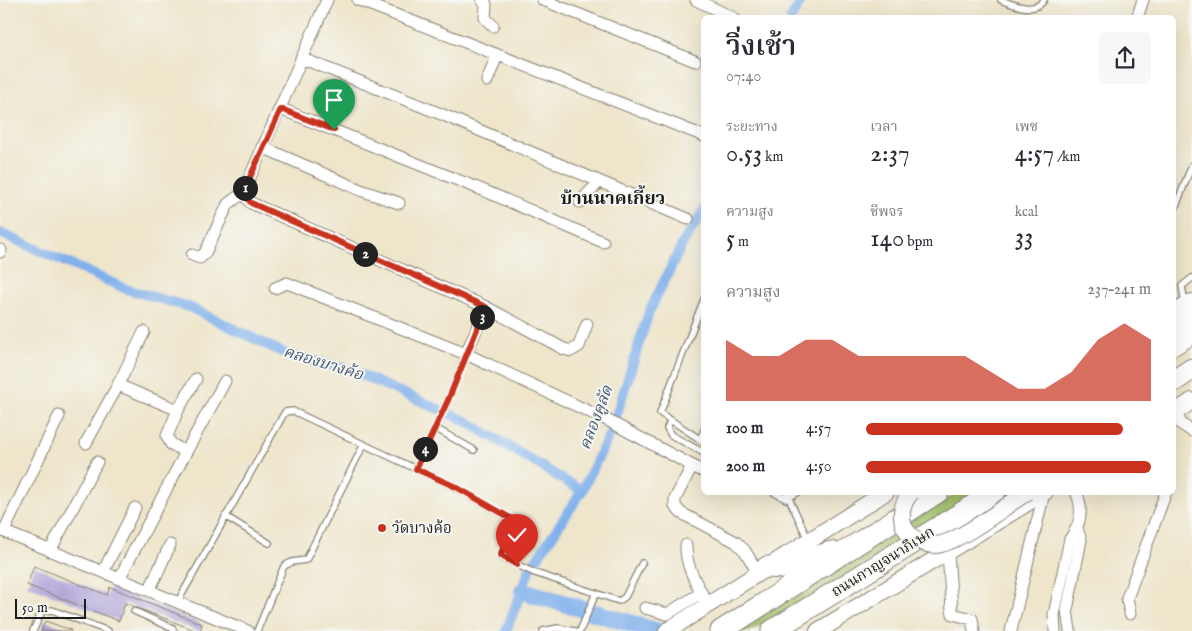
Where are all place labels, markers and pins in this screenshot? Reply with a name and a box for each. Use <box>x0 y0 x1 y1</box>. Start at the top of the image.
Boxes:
pin <box>313 79 355 130</box>
pin: 1 <box>232 176 258 200</box>
pin: 2 <box>352 242 378 266</box>
pin: 3 <box>470 304 494 330</box>
pin: 4 <box>412 436 438 462</box>
pin <box>496 514 538 565</box>
place label: วัดบางค้อ <box>392 519 452 538</box>
marker: วัดบางค้อ <box>376 522 388 534</box>

